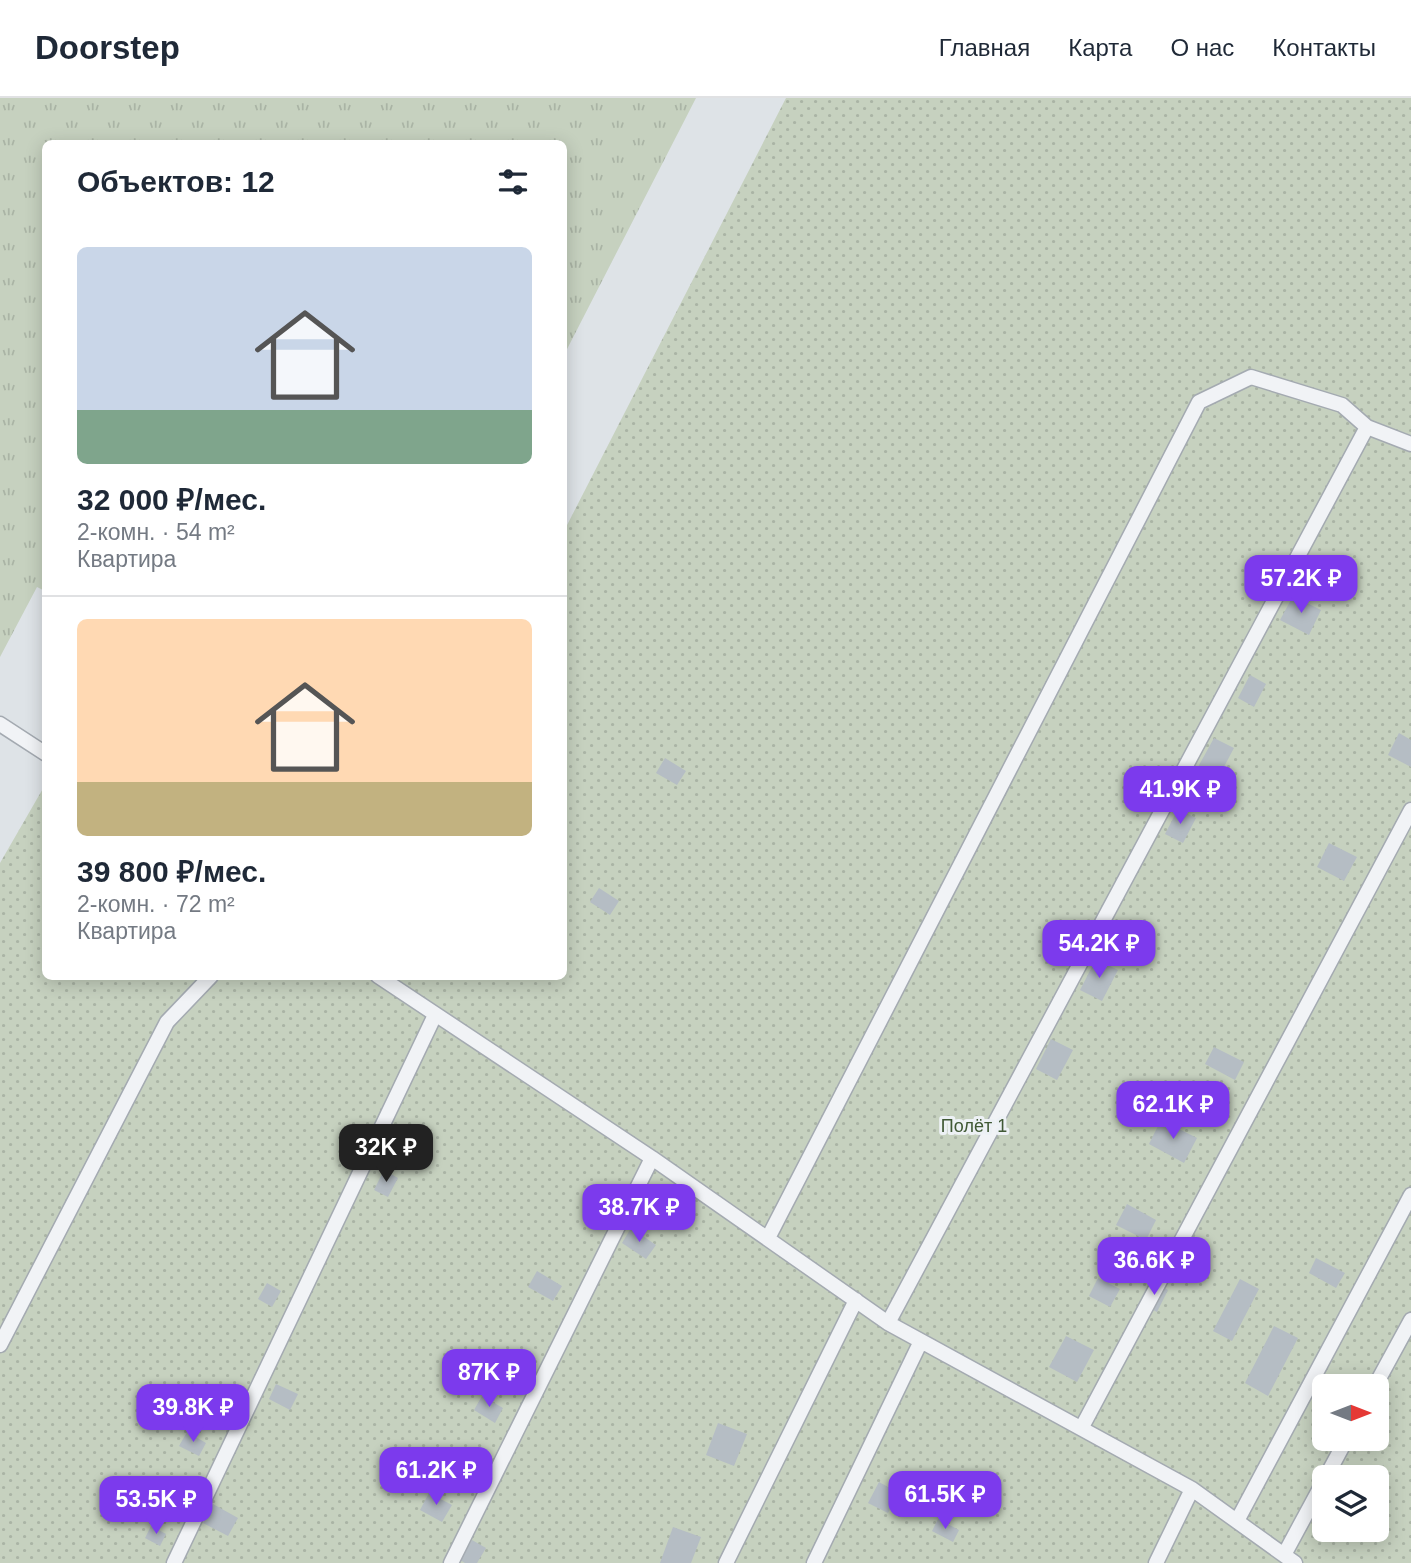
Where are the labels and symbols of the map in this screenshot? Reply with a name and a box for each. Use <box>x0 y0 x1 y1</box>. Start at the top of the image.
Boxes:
pin: 57.2K ₽ <box>1236 556 1366 615</box>
pin: 41.9K ₽ <box>1115 766 1245 826</box>
pin: 54.2K ₽ <box>1034 920 1164 980</box>
pin: 62.1K ₽ <box>1108 1082 1238 1141</box>
park label: Полёт 1 <box>941 1116 1007 1136</box>
pin: 32K ₽ <box>337 1124 435 1184</box>
pin: 38.7K ₽ <box>574 1184 704 1244</box>
pin: 36.6K ₽ <box>1089 1238 1219 1297</box>
pin: 87K ₽ <box>440 1350 538 1409</box>
north arrow <box>1312 1374 1390 1451</box>
pin: 39.8K ₽ <box>128 1384 258 1444</box>
pin: 61.2K ₽ <box>371 1448 501 1507</box>
pin: 61.5K ₽ <box>880 1472 1010 1531</box>
pin: 53.5K ₽ <box>91 1476 221 1536</box>

